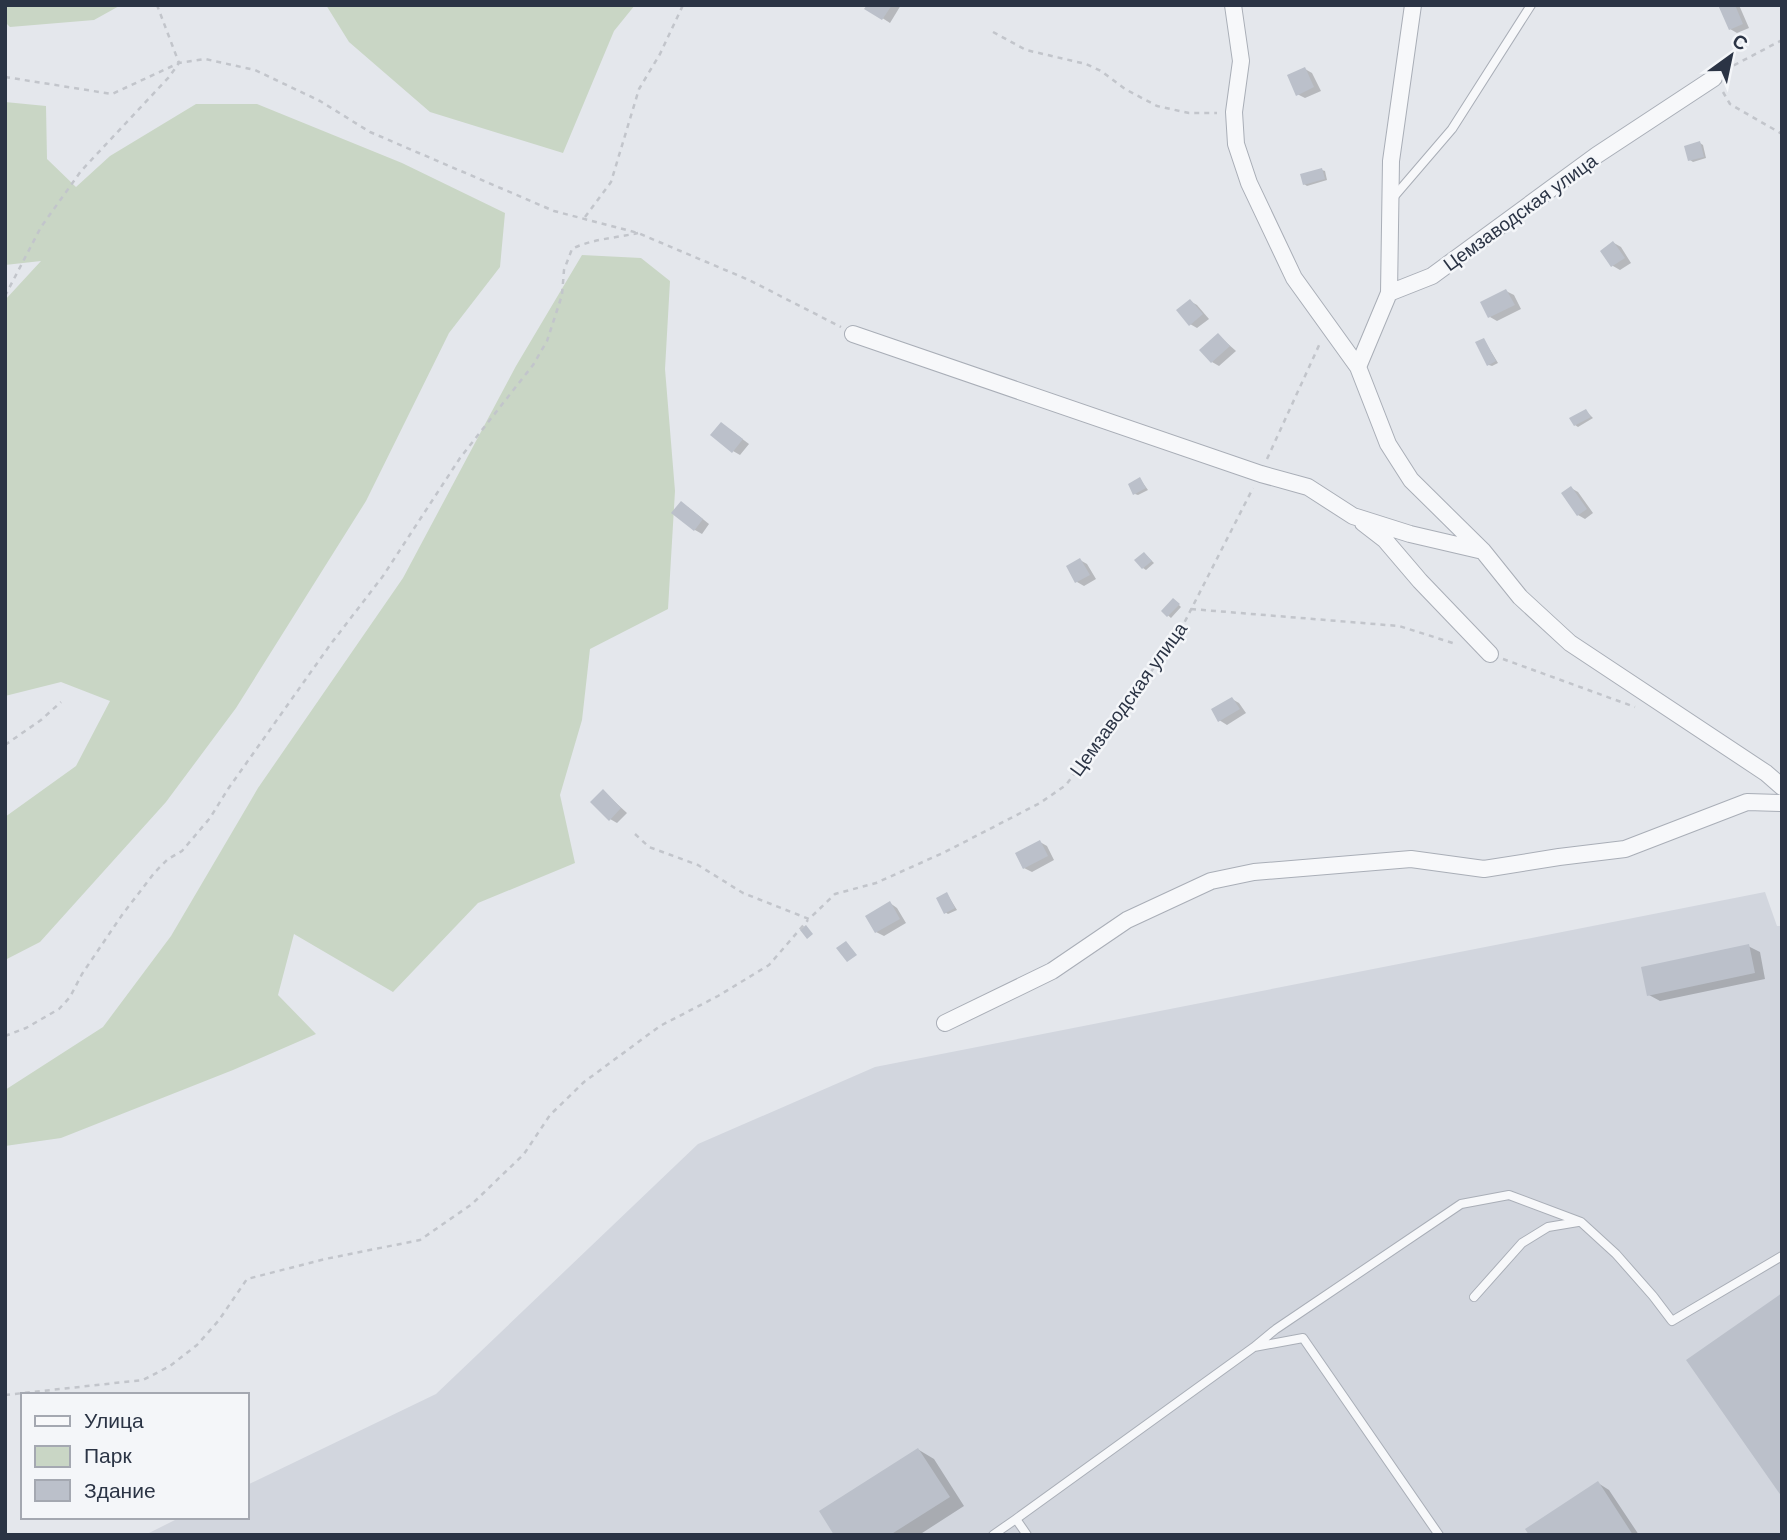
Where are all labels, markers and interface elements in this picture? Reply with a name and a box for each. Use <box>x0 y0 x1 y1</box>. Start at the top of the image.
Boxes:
north arrow <box>1696 21 1766 91</box>
text: С <box>1729 30 1752 55</box>
street label: Цемзаводская улица <box>1440 149 1601 275</box>
street label: Цемзаводская улица <box>1066 618 1191 780</box>
legend <box>21 1393 248 1519</box>
text: Улица <box>84 1409 144 1432</box>
text: Парк <box>84 1444 132 1467</box>
text: Здание <box>84 1479 156 1502</box>

